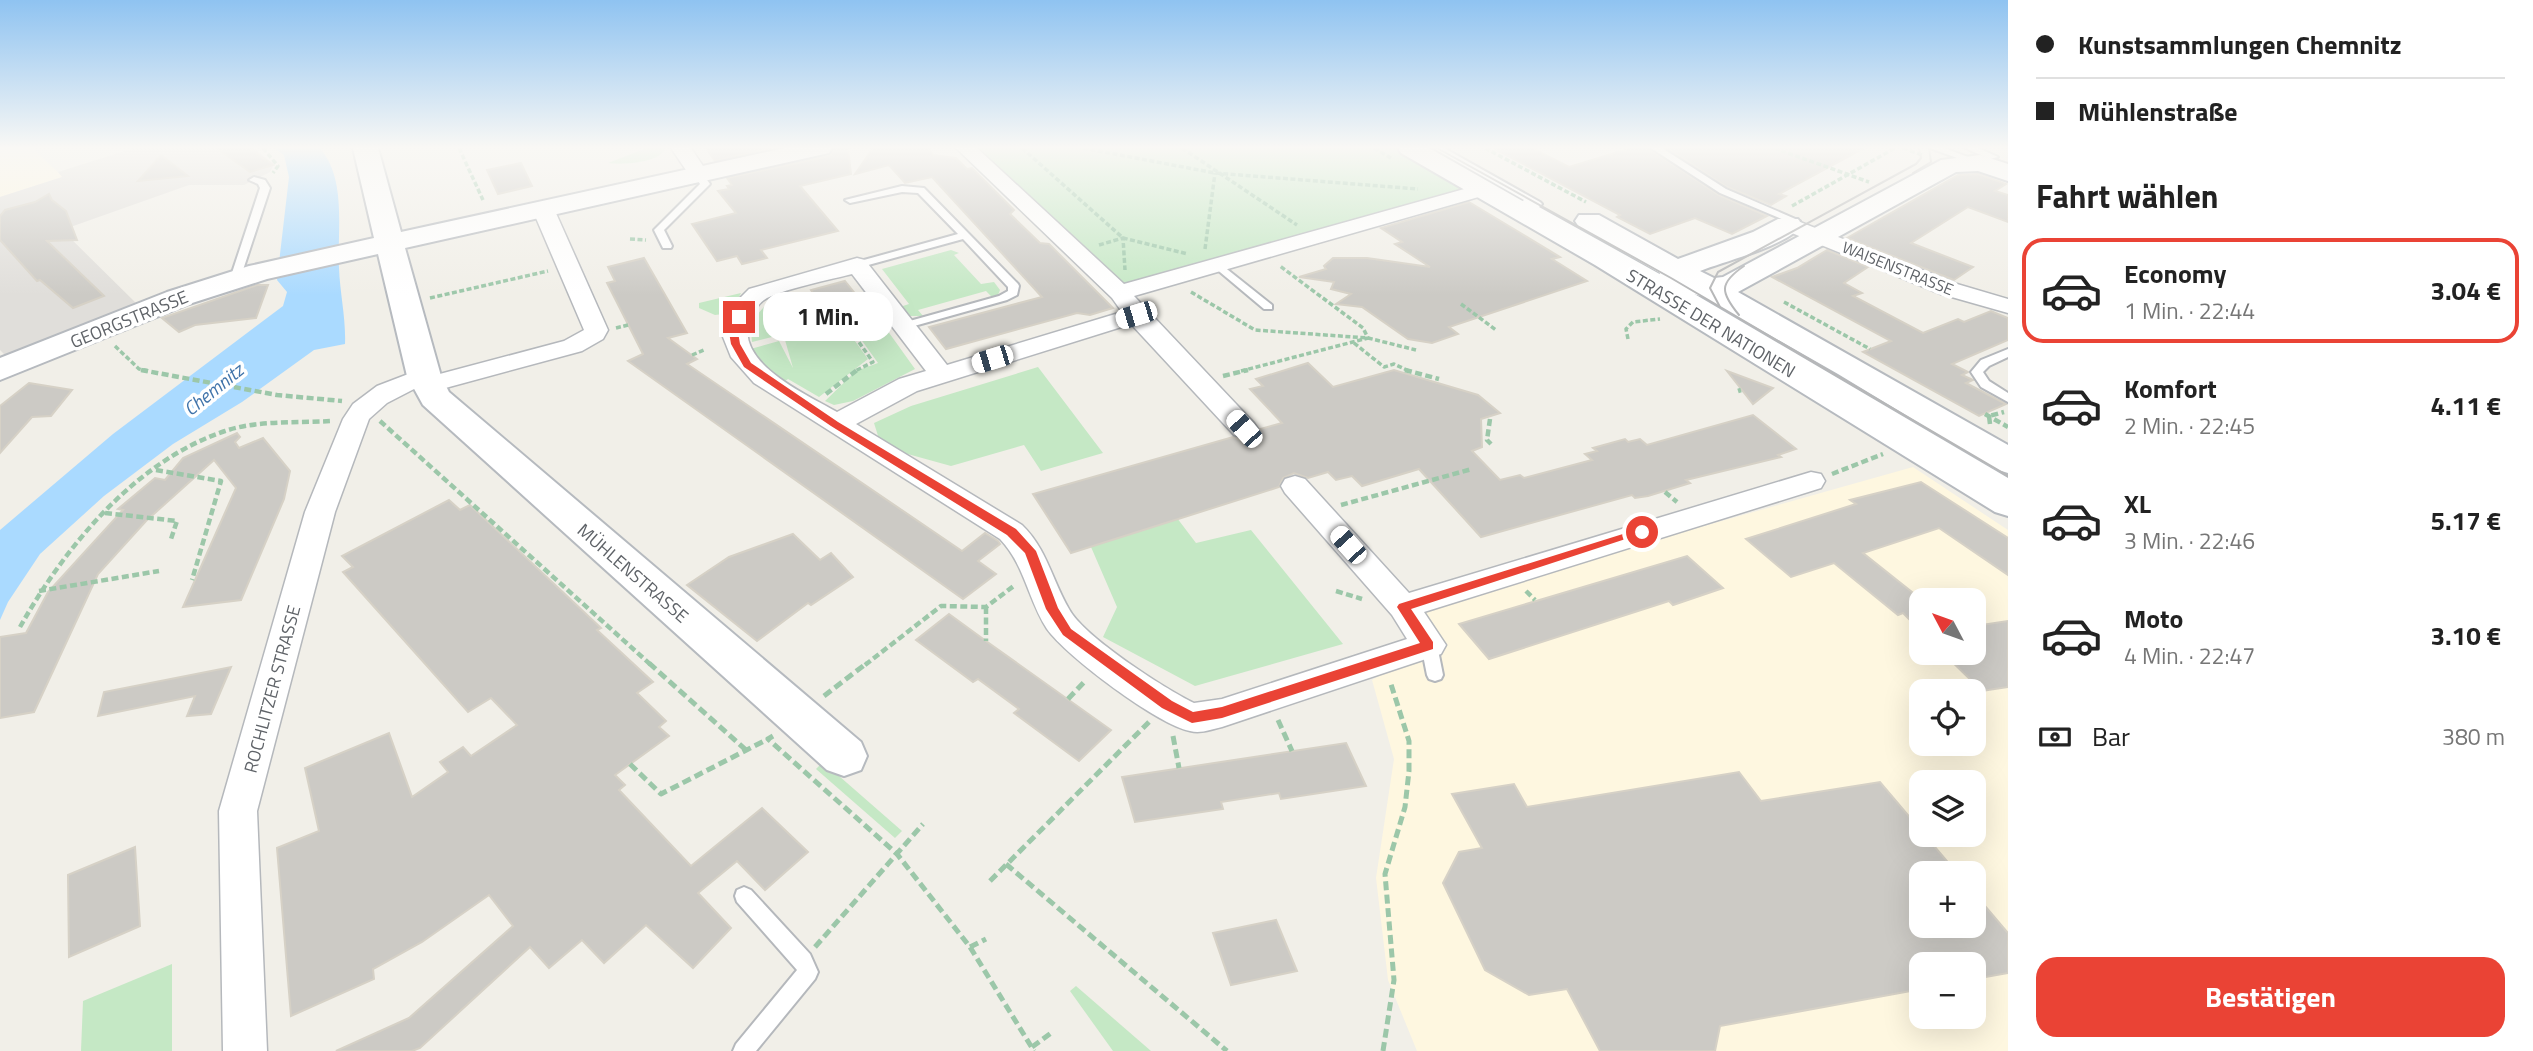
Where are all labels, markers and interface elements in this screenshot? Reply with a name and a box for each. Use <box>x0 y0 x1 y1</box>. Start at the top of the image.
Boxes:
text: Kunstsammlungen Chemnitz <box>2078 25 2402 64</box>
text: Mühlenstraße <box>2078 92 2238 131</box>
text: Fahrt wählen <box>2036 172 2219 220</box>
street label: WAISENSTRASSE <box>1839 235 1957 301</box>
text: Economy <box>2124 254 2226 293</box>
icon: car <box>2040 259 2103 322</box>
street label: STRASSE DER NATIONEN <box>1621 262 1801 384</box>
text: 3.04 € <box>2430 271 2501 310</box>
street label: GEORGSTRASSE <box>66 283 192 355</box>
callout: 1 Min. <box>764 292 893 342</box>
text: 1 Min. · 22:44 <box>2124 293 2255 328</box>
text: 1 Min. <box>797 299 859 334</box>
car <box>1113 299 1160 331</box>
route end <box>723 301 755 333</box>
car <box>969 343 1016 375</box>
water label: Chemnitz <box>177 354 251 422</box>
text: Komfort <box>2124 369 2217 408</box>
icon: car <box>2040 374 2103 437</box>
text: 4.11 € <box>2430 386 2501 425</box>
car <box>1223 406 1266 452</box>
text: 2 Min. · 22:45 <box>2124 408 2255 443</box>
text: XL <box>2124 484 2151 523</box>
icon: car <box>2040 489 2103 552</box>
text: 5.17 € <box>2430 501 2501 540</box>
route start <box>1626 516 1658 548</box>
street label: MÜHLENSTRASSE <box>571 517 695 629</box>
car <box>1327 522 1370 568</box>
text: 3 Min. · 22:46 <box>2124 523 2255 558</box>
north arrow <box>1909 588 1986 665</box>
map controls <box>1909 588 1986 1029</box>
text: Moto <box>2124 599 2183 638</box>
street label: ROCHLITZER STRASSE <box>237 602 307 776</box>
icon: car <box>2040 604 2103 667</box>
text: 3.10 € <box>2430 616 2501 655</box>
text: 4 Min. · 22:47 <box>2124 638 2255 673</box>
button: locate <box>1909 679 1986 756</box>
text: Bar <box>2092 717 2130 756</box>
icon: cash <box>2036 718 2074 756</box>
text: 380 m <box>2442 719 2505 754</box>
button: layers <box>1909 770 1986 847</box>
button: + <box>1909 861 1986 938</box>
button: − <box>1909 952 1986 1029</box>
button: Bestätigen <box>2036 957 2505 1037</box>

